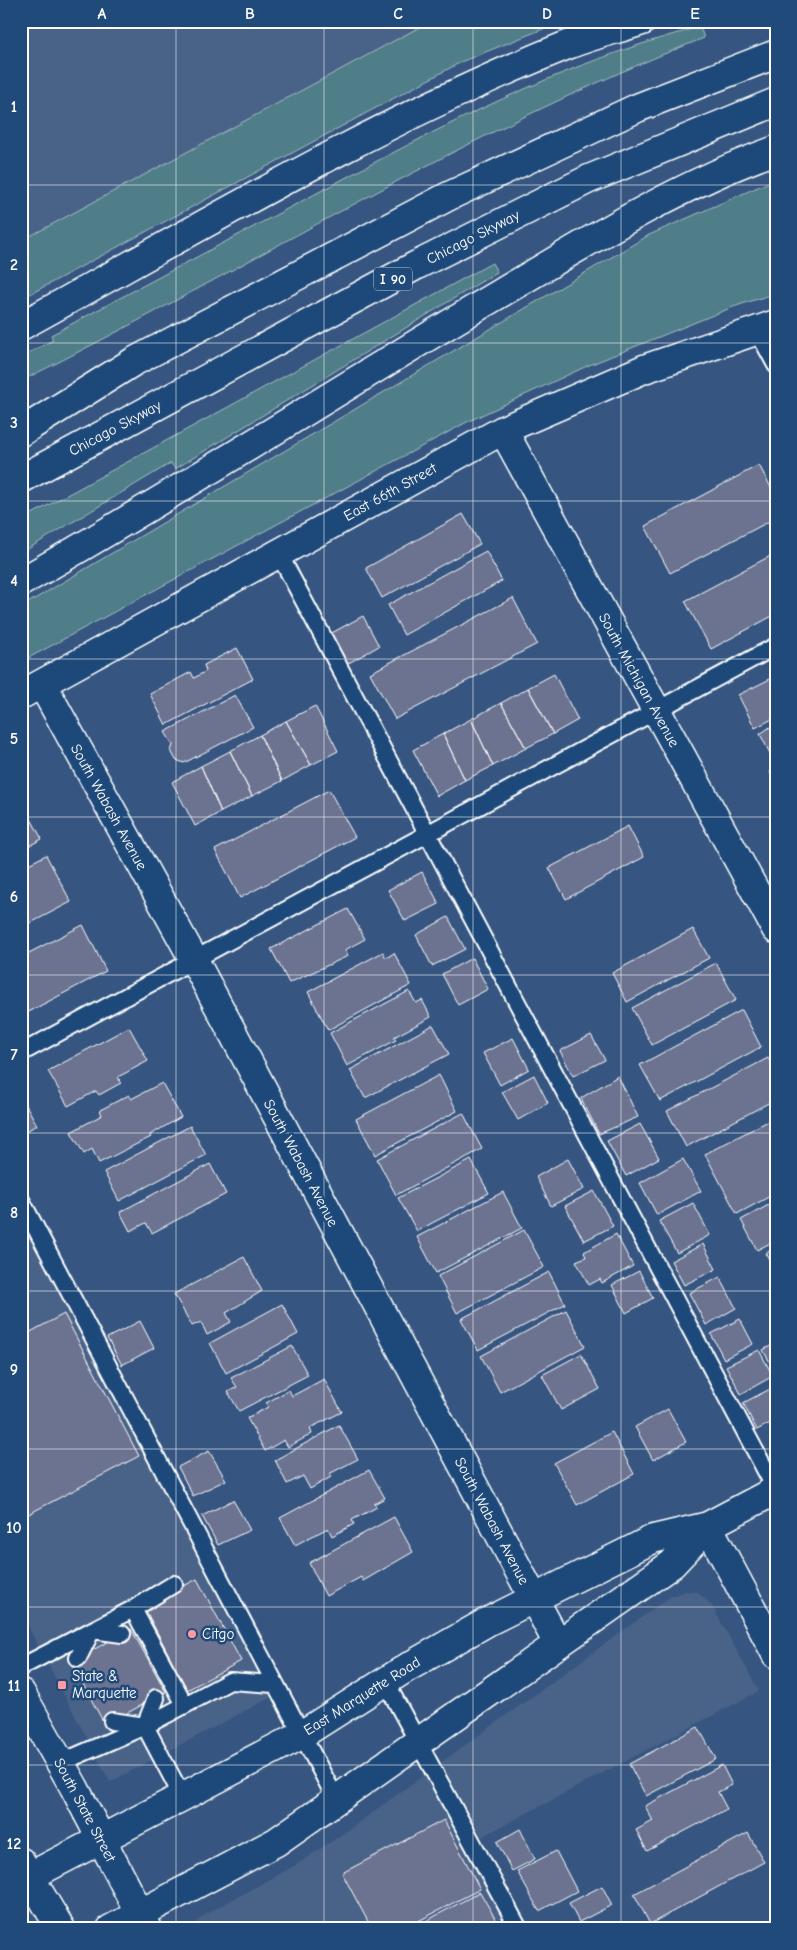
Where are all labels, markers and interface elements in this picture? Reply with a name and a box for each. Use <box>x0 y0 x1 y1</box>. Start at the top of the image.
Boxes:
text: A <box>98 5 107 23</box>
text: B <box>245 5 255 23</box>
text: C <box>393 5 403 23</box>
text: D <box>542 5 552 23</box>
text: E <box>690 5 700 23</box>
text: 1 <box>11 98 17 116</box>
street label: Chicago Skyway <box>424 206 523 268</box>
text: 2 <box>10 256 18 274</box>
road number: I 90 <box>374 268 412 290</box>
street label: Chicago Skyway <box>66 396 164 460</box>
text: 3 <box>10 414 18 432</box>
street label: East 66th Street <box>340 459 440 525</box>
text: 4 <box>10 572 18 590</box>
street label: South Michigan Avenue <box>595 610 684 751</box>
text: 5 <box>10 730 18 748</box>
street label: South Wabash Avenue <box>67 741 151 874</box>
text: 6 <box>10 888 18 906</box>
text: 7 <box>10 1046 18 1064</box>
street label: South Wabash Avenue <box>260 1096 342 1230</box>
text: 8 <box>10 1204 18 1222</box>
text: 9 <box>10 1361 18 1379</box>
street label: South Wabash Avenue <box>451 1454 533 1588</box>
text: 10 <box>6 1519 22 1537</box>
place label: Citgo <box>202 1625 234 1643</box>
marker: Citgo <box>186 1628 198 1640</box>
street label: East Marquette Road <box>300 1653 424 1739</box>
place label: State & Marquette <box>72 1667 137 1702</box>
text: 11 <box>8 1677 20 1695</box>
marker: State & Marquette <box>56 1679 68 1691</box>
street label: South State Street <box>50 1755 120 1866</box>
text: 12 <box>7 1835 21 1853</box>

